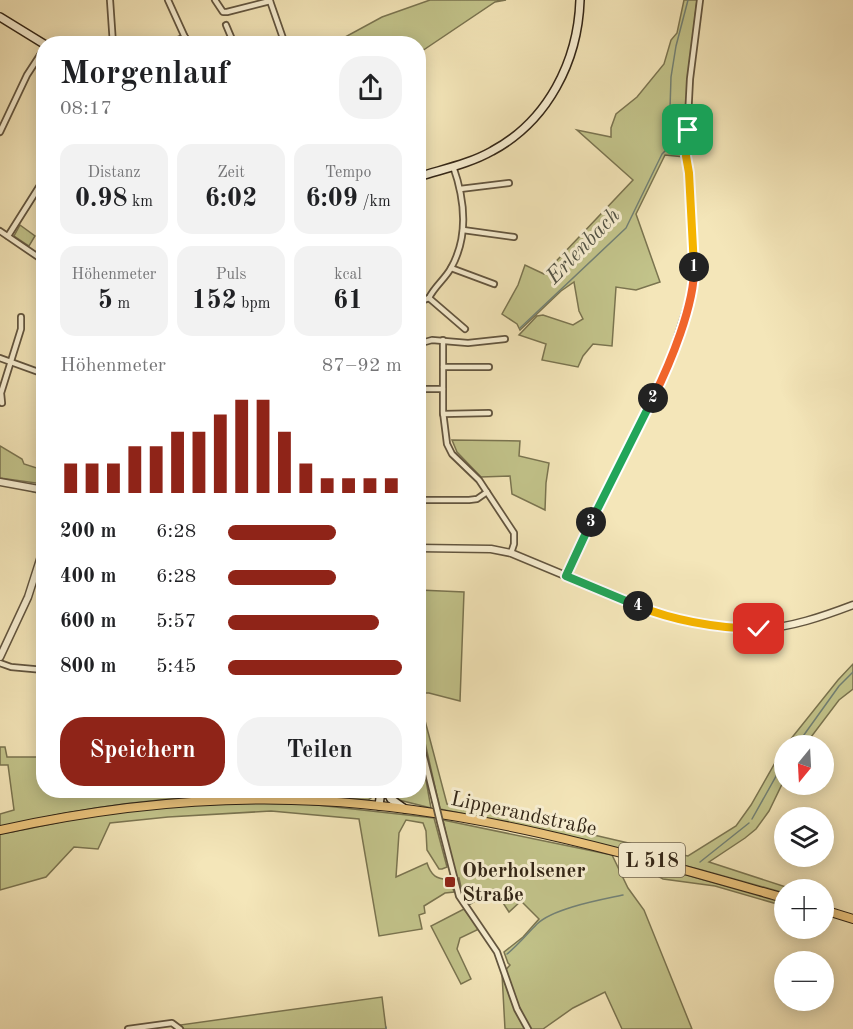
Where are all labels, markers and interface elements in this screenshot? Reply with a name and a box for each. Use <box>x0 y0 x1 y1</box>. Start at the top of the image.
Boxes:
button: share <box>339 56 402 119</box>
text: Morgenlauf <box>60 58 229 91</box>
text: 08:17 <box>60 99 112 119</box>
pin <box>662 104 713 155</box>
icon: arrive <box>671 113 704 146</box>
text: Distanz <box>88 165 140 181</box>
text: Zeit <box>217 165 245 181</box>
text: Tempo <box>325 165 371 181</box>
text: 0.98 <box>75 186 128 212</box>
text: 6:02 <box>205 186 257 212</box>
text: 6:09 <box>305 186 358 212</box>
text: km <box>128 194 153 210</box>
text: /km <box>358 194 391 210</box>
water label: Erlenbach <box>542 204 625 289</box>
pin: 1 <box>679 252 709 282</box>
text: 1 <box>689 259 699 275</box>
text: Höhenmeter <box>72 267 156 283</box>
text: Puls <box>216 267 246 283</box>
text: kcal <box>334 267 362 283</box>
text: 5 <box>98 288 113 314</box>
text: 152 <box>192 288 237 314</box>
text: 61 <box>333 288 363 314</box>
text: m <box>113 296 130 312</box>
text: bpm <box>237 296 270 312</box>
text: Höhenmeter <box>60 356 166 376</box>
text: 87–92 m <box>322 356 402 376</box>
pin: 2 <box>638 383 668 413</box>
text: 2 <box>648 390 658 406</box>
pin: 3 <box>576 507 606 537</box>
text: 3 <box>586 514 596 530</box>
text: 200 m <box>60 522 116 542</box>
text: 6:28 <box>156 522 196 542</box>
text: 400 m <box>60 567 116 587</box>
text: 6:28 <box>156 567 196 587</box>
pin: 4 <box>623 591 653 621</box>
text: 4 <box>633 598 643 614</box>
pin <box>733 603 784 654</box>
text: 600 m <box>60 612 116 632</box>
text: 5:57 <box>156 612 196 632</box>
icon: check <box>742 612 775 645</box>
text: 800 m <box>60 657 116 677</box>
text: 5:45 <box>156 657 196 677</box>
button: Speichern <box>60 717 225 786</box>
button: Teilen <box>237 717 402 786</box>
north arrow <box>774 735 834 795</box>
map controls <box>774 735 834 1011</box>
street label: Lipperandstraße <box>449 789 599 840</box>
button: layers <box>774 807 834 867</box>
road number: L 518 <box>619 843 685 877</box>
place label: Oberholsener Straße <box>462 861 586 906</box>
marker: Oberholsener Straße <box>443 875 457 889</box>
button: + <box>774 879 834 939</box>
button: − <box>774 951 834 1011</box>

